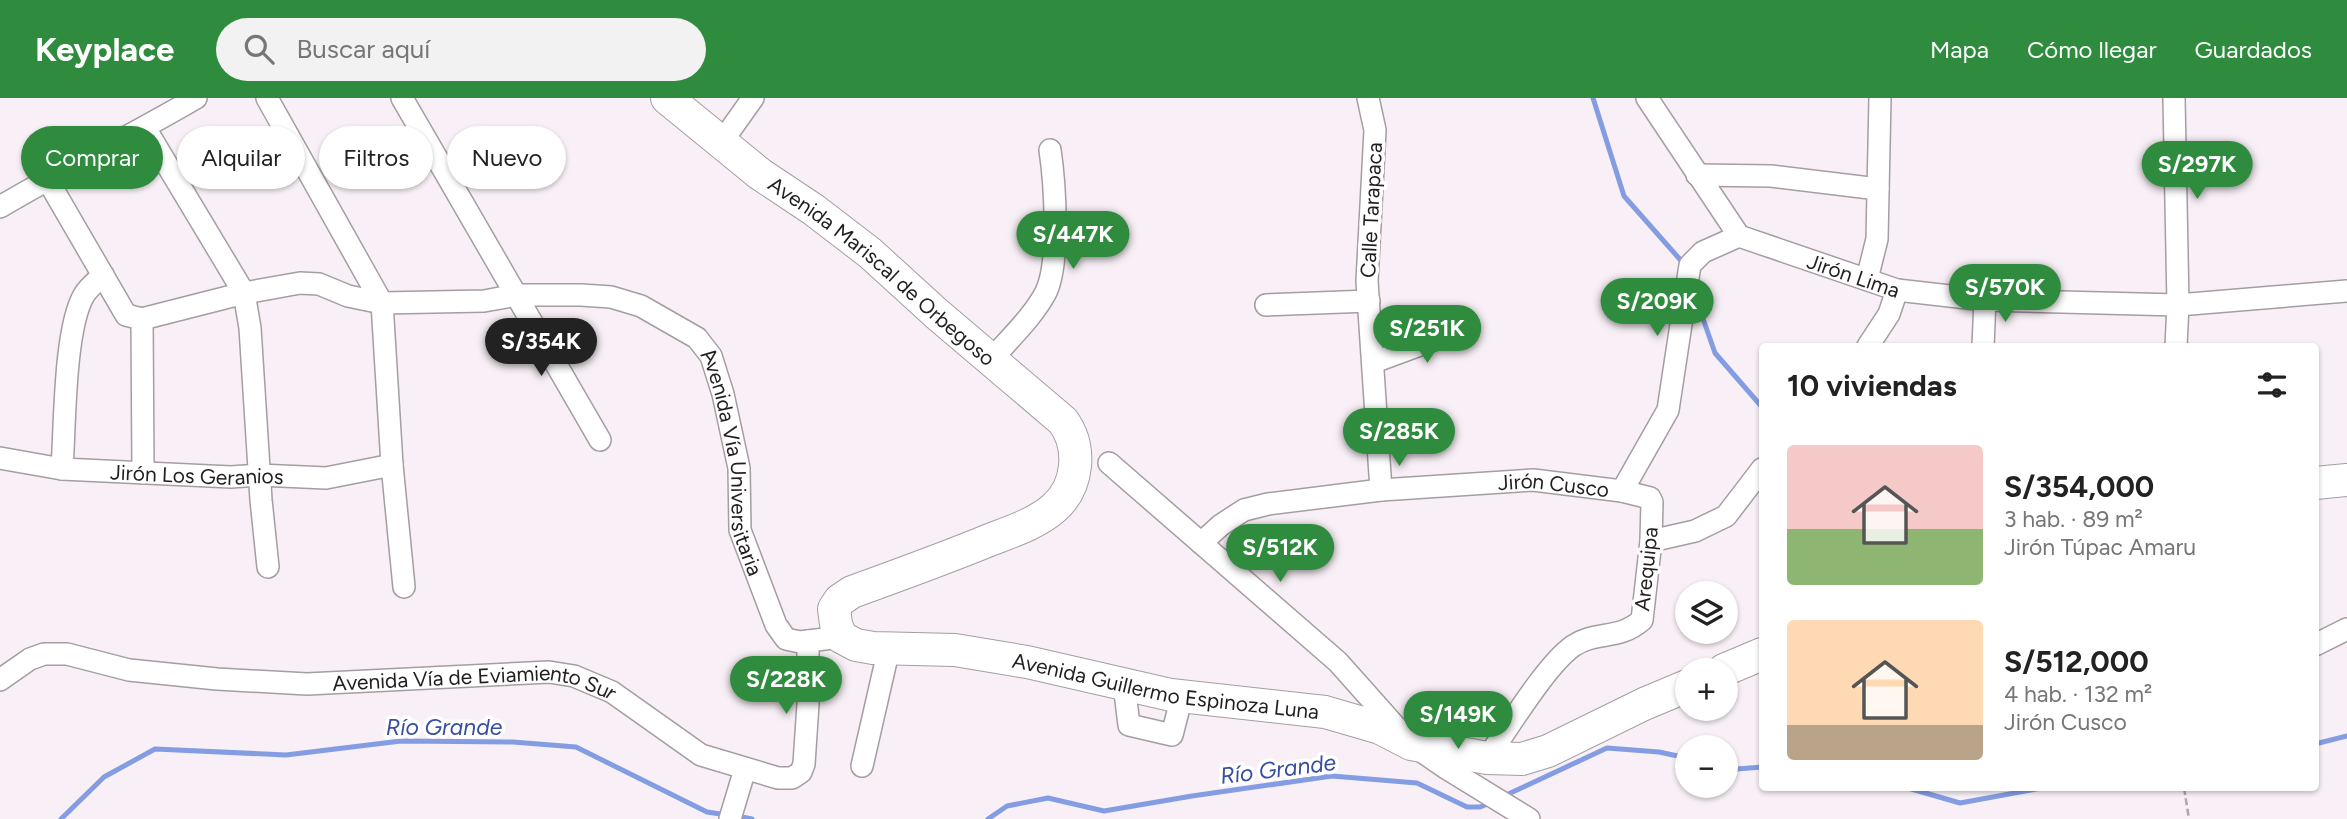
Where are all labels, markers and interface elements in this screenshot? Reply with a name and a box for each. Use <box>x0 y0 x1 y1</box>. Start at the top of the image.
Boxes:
search box <box>216 18 706 81</box>
text: Keyplace <box>35 30 174 69</box>
icon: search <box>240 30 278 68</box>
text: Buscar aquí <box>296 33 430 65</box>
text: Mapa <box>1930 35 1989 64</box>
text: Cómo llegar <box>2027 35 2157 64</box>
text: Guardados <box>2195 35 2312 64</box>
chip: Comprar <box>21 126 163 189</box>
chip: Alquilar <box>177 126 305 189</box>
chip: Filtros <box>319 126 433 189</box>
chip: Nuevo <box>447 126 566 189</box>
pin: S/297K <box>2140 141 2254 201</box>
street label: Calle Tarapaca <box>1355 142 1387 278</box>
text: S/297K <box>2158 150 2236 178</box>
street label: Avenida Mariscal de Orbegoso <box>764 171 1000 371</box>
pin: S/447K <box>1016 212 1130 271</box>
text: S/447K <box>1032 220 1114 248</box>
street label: Jirón Lima <box>1804 248 1903 303</box>
pin: S/570K <box>1948 264 2062 324</box>
text: S/570K <box>1965 273 2045 301</box>
pin: S/209K <box>1600 278 1714 338</box>
text: S/209K <box>1617 287 1697 315</box>
pin: S/251K <box>1370 306 1484 365</box>
text: S/251K <box>1389 314 1465 342</box>
pin: S/354K <box>484 318 598 378</box>
text: S/354K <box>501 327 581 355</box>
street label: Avenida Vía Universitaria <box>696 342 769 579</box>
icon: filters <box>2253 366 2291 404</box>
text: 10 viviendas <box>1787 367 1957 404</box>
pin: S/285K <box>1342 408 1456 468</box>
text: S/285K <box>1359 417 1439 445</box>
street label: Jirón Los Geranios <box>109 459 284 490</box>
street label: Jirón Cusco <box>1497 468 1611 502</box>
text: S/354,000 <box>2004 468 2154 505</box>
icon: home <box>1843 473 1927 557</box>
text: 3 hab. · 89 m² <box>2004 505 2143 533</box>
pin: S/512K <box>1223 524 1337 584</box>
street label: Arequipa <box>1629 526 1663 612</box>
text: S/512K <box>1242 533 1318 561</box>
text: Jirón Túpac Amaru <box>2004 533 2196 561</box>
map controls <box>1675 581 1738 798</box>
button: layers <box>1675 581 1738 644</box>
text: S/512,000 <box>2004 643 2149 680</box>
street label: Avenida Guillermo Espinoza Luna <box>1010 647 1320 724</box>
icon: home <box>1843 648 1927 732</box>
pin: S/228K <box>729 656 843 716</box>
button: + <box>1675 658 1738 721</box>
street label: Avenida Vía de Eviamiento Sur <box>332 659 622 704</box>
text: S/228K <box>746 665 826 693</box>
text: 4 hab. · 132 m² <box>2004 680 2152 708</box>
pin: S/149K <box>1401 692 1515 751</box>
text: S/149K <box>1420 700 1496 728</box>
text: Jirón Cusco <box>2004 708 2127 736</box>
water label: Río Grande <box>386 713 503 741</box>
button: − <box>1675 735 1738 798</box>
water label: Río Grande <box>1218 748 1338 790</box>

